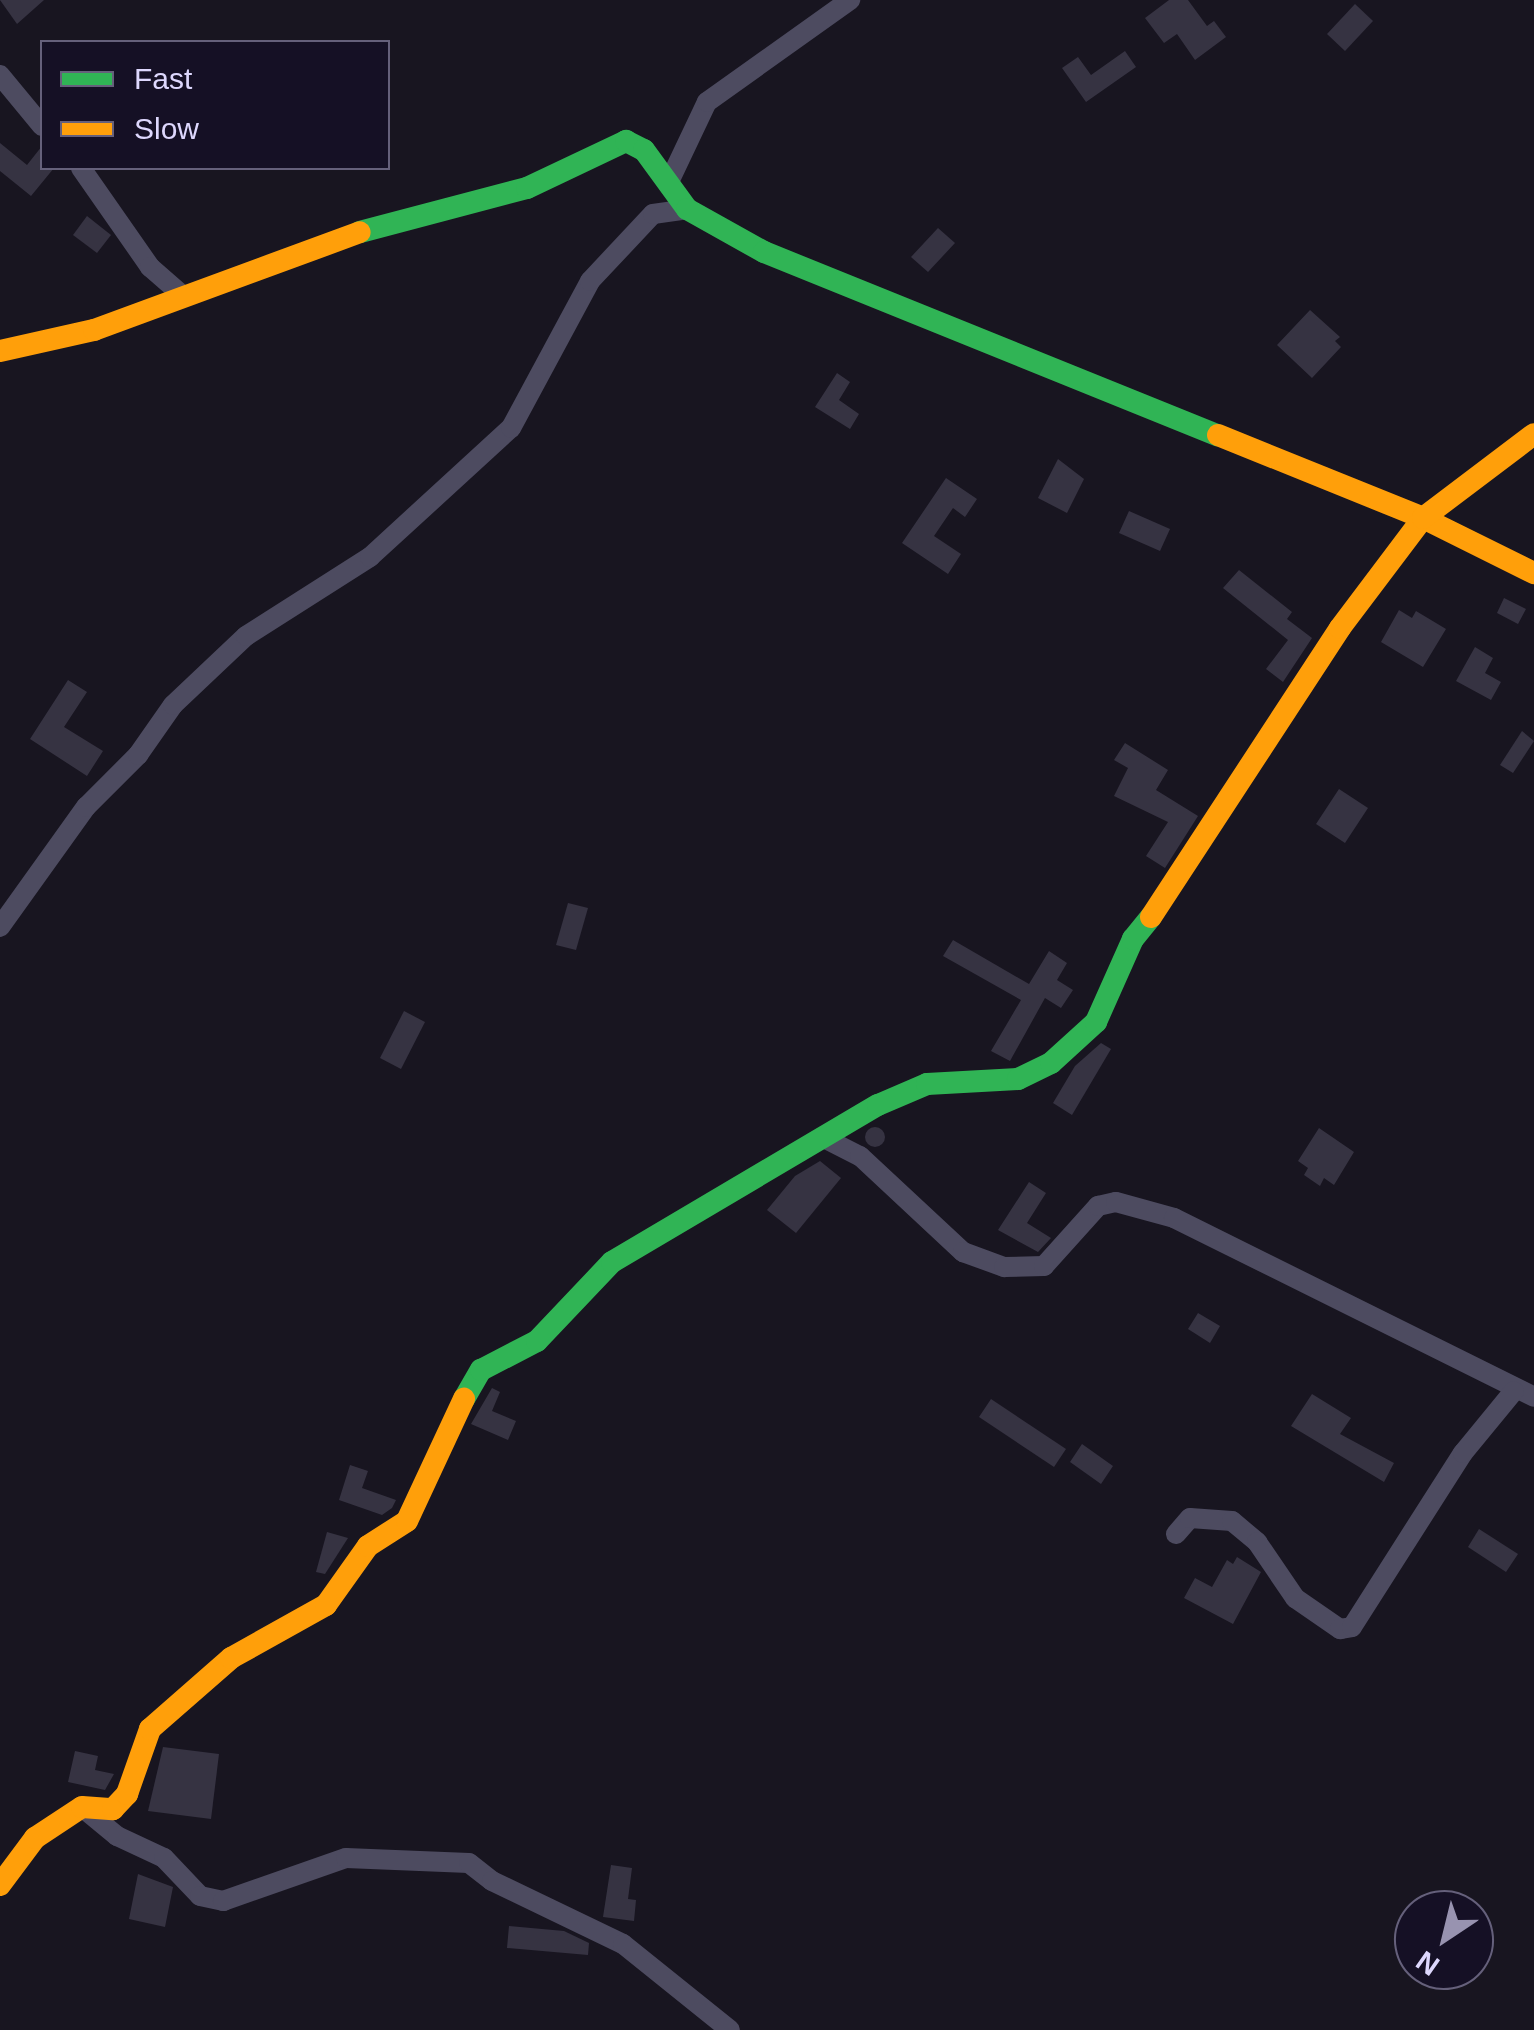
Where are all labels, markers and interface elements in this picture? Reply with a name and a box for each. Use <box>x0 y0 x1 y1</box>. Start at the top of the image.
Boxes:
legend <box>40 40 390 170</box>
text: Fast <box>134 62 192 95</box>
text: Slow <box>134 112 199 145</box>
north arrow <box>1394 1890 1494 1990</box>
text: N <box>1410 1945 1445 1982</box>

